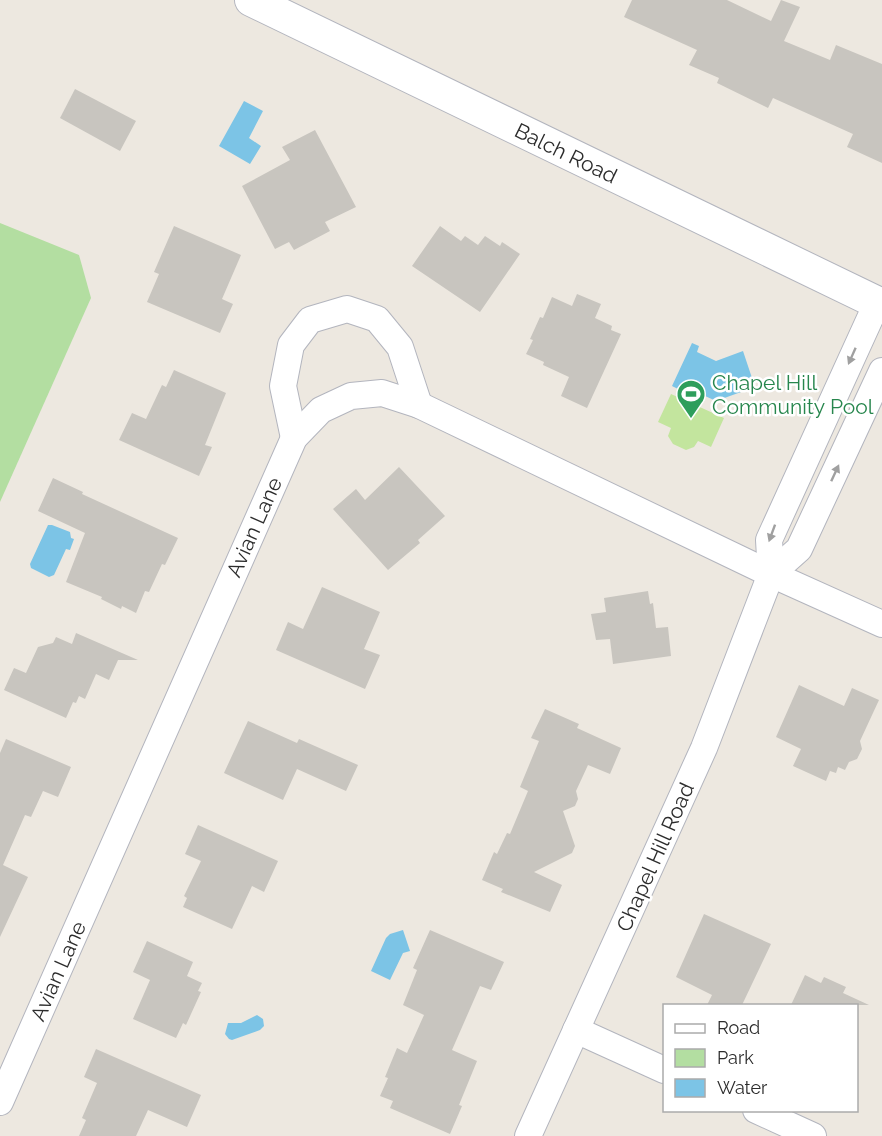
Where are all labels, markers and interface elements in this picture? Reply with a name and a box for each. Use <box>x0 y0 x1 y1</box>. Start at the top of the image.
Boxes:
street label: Balch Road <box>511 118 621 188</box>
one-way arrow <box>848 347 857 364</box>
place label: Chapel Hill Community Pool <box>712 370 874 419</box>
sports icon: Chapel Hill Community Pool <box>675 378 707 420</box>
one-way arrow <box>830 465 839 482</box>
street label: Avian Lane <box>221 473 287 581</box>
one-way arrow <box>767 525 777 543</box>
street label: Chapel Hill Road <box>611 779 699 935</box>
street label: Avian Lane <box>25 917 91 1025</box>
legend <box>663 1004 858 1112</box>
text: Road <box>717 1017 760 1038</box>
text: Park <box>717 1047 754 1068</box>
text: Water <box>717 1077 768 1098</box>

